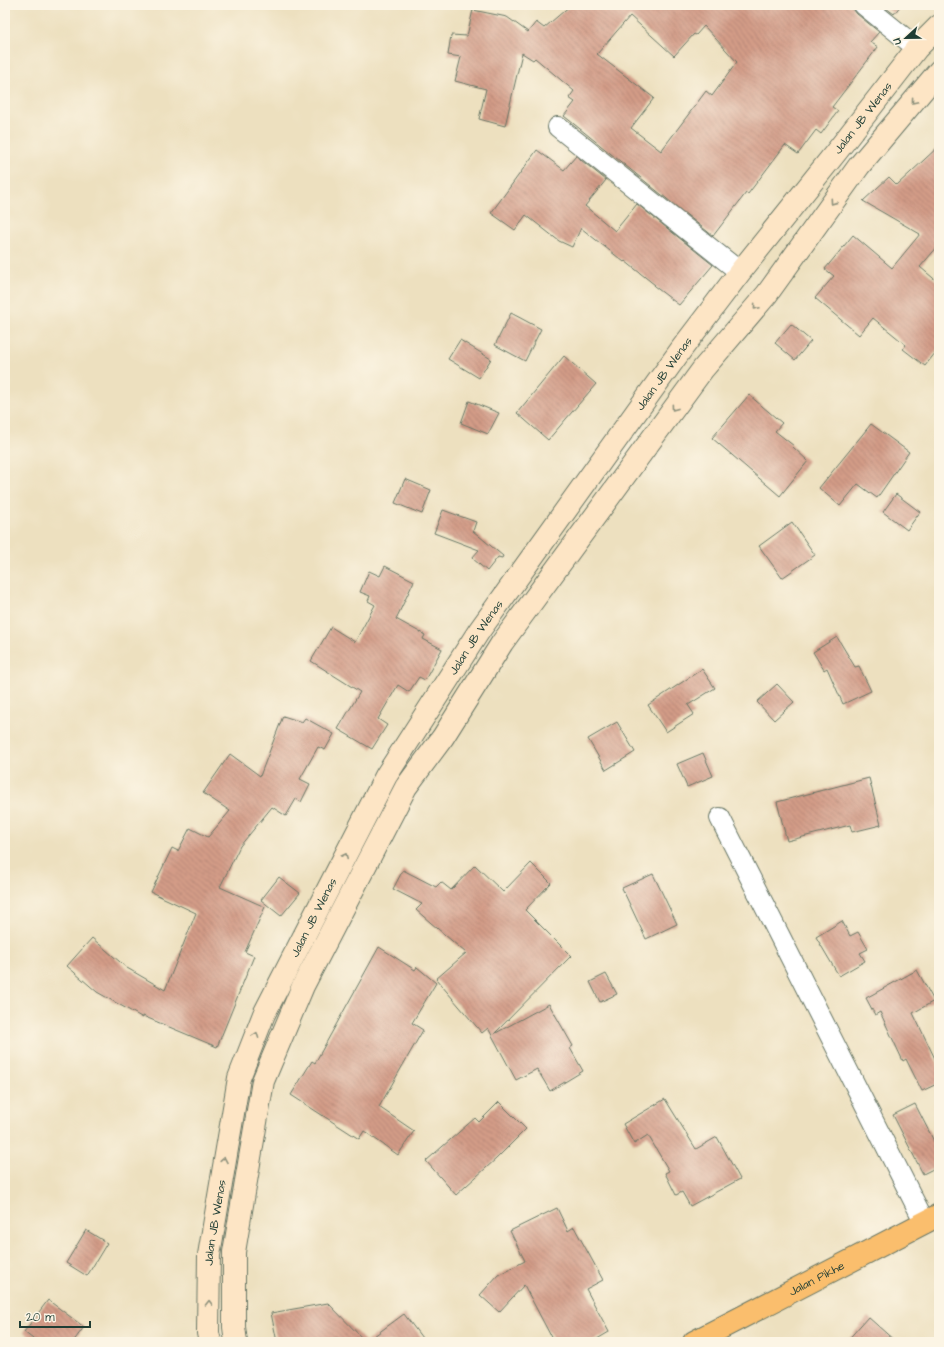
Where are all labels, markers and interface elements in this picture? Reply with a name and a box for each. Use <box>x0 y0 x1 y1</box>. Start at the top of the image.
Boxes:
north arrow <box>886 18 926 58</box>
text: U <box>889 36 906 48</box>
street label: Jalan JB Wenas <box>829 78 896 157</box>
one-way arrow <box>911 96 918 103</box>
one-way arrow <box>830 198 838 205</box>
one-way arrow <box>754 302 761 310</box>
street label: Jalan JB Wenas <box>632 333 696 414</box>
one-way arrow <box>672 404 679 411</box>
street label: Jalan JB Wenas <box>445 597 507 678</box>
one-way arrow <box>340 853 348 860</box>
street label: Jalan JB Wenas <box>286 875 341 960</box>
one-way arrow <box>251 1031 259 1038</box>
one-way arrow <box>219 1157 228 1163</box>
street label: Jalan JB Wenas <box>200 1178 230 1266</box>
street label: Jalan Pikhe <box>786 1257 848 1300</box>
one-way arrow <box>205 1300 213 1306</box>
scale bar <box>20 1303 90 1329</box>
text: 20 m <box>26 1309 55 1326</box>

